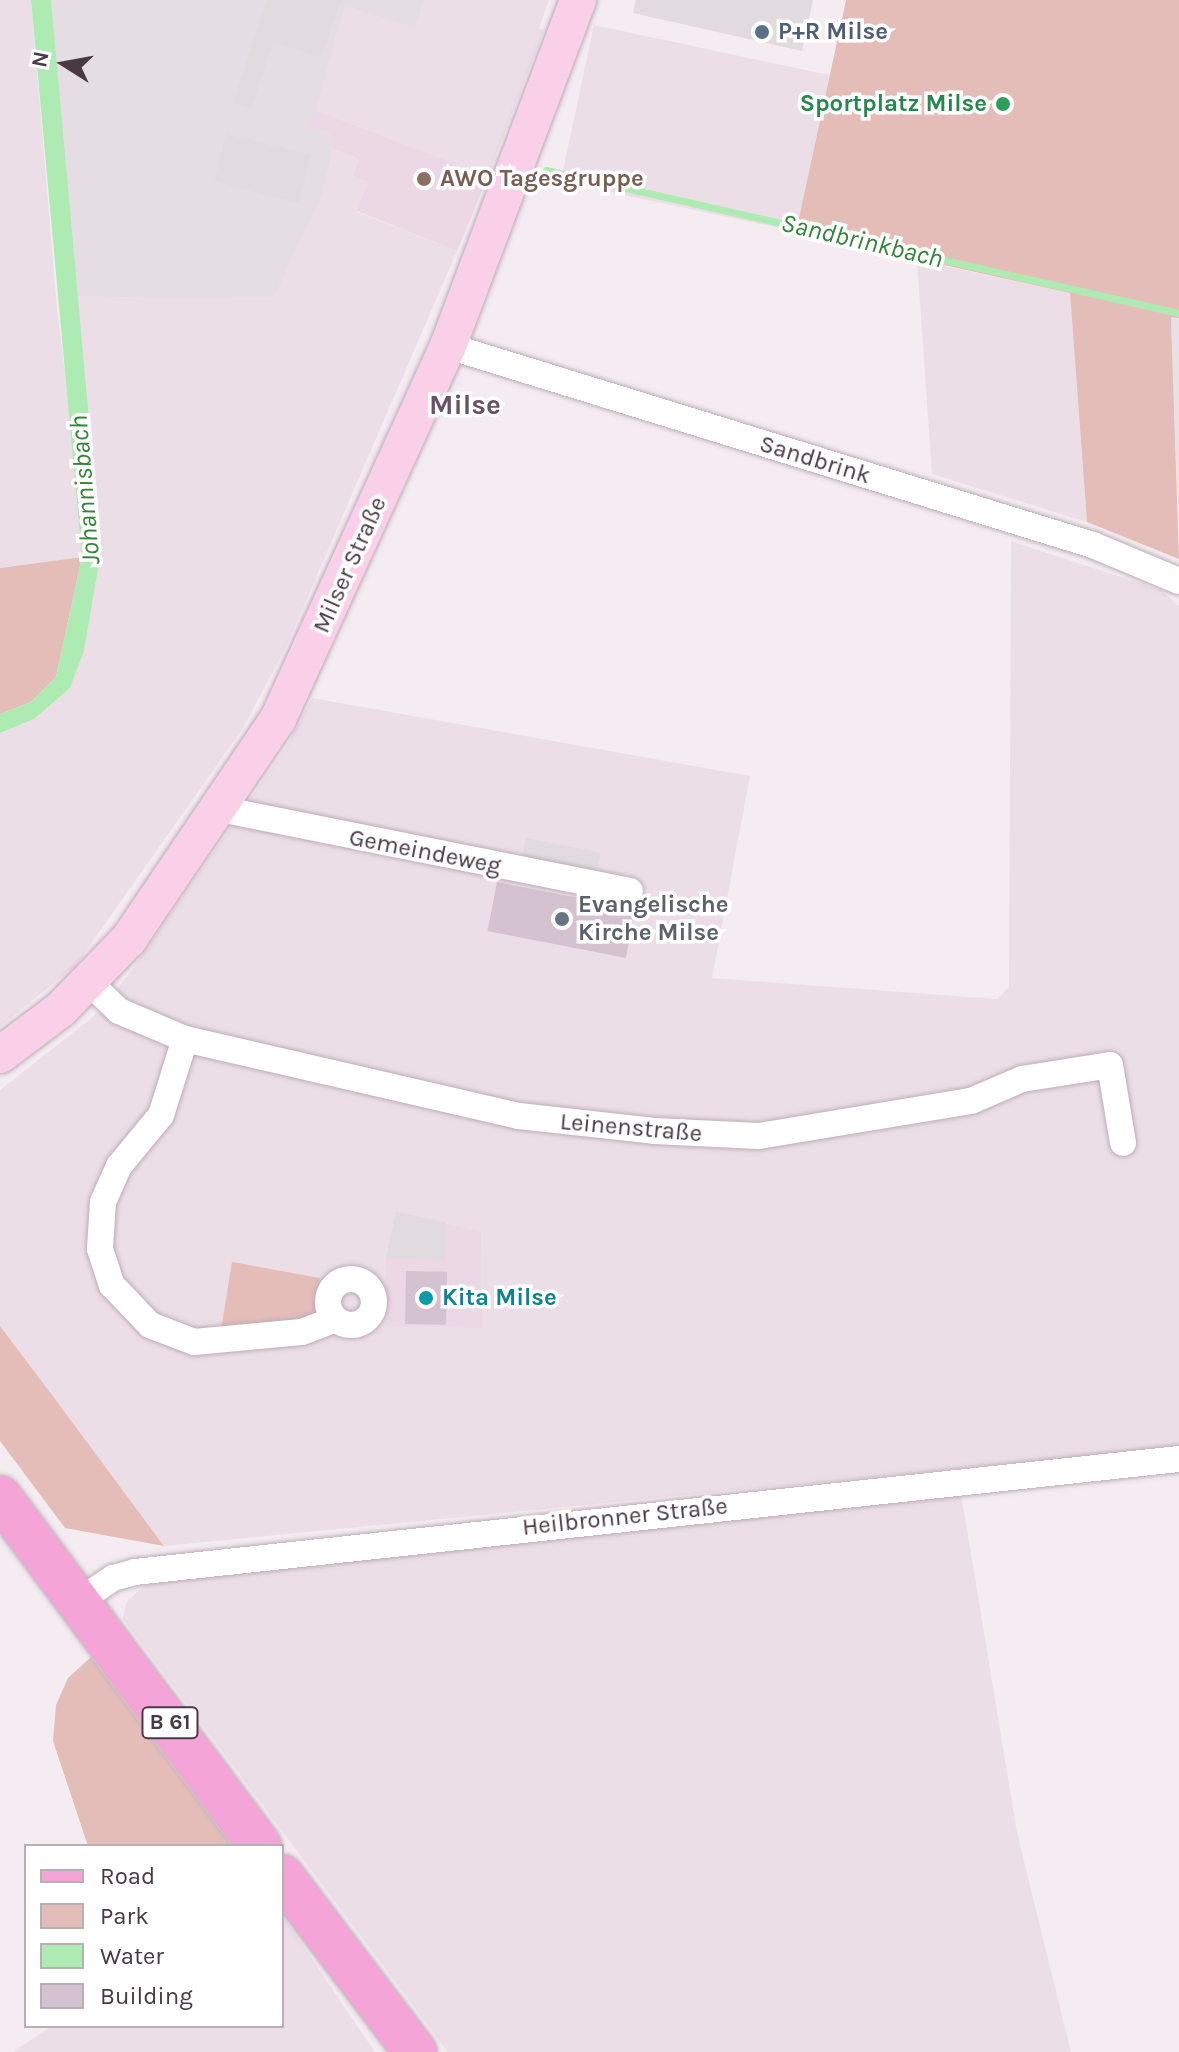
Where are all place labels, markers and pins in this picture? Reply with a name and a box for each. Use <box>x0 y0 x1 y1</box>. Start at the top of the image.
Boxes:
place label: P+R Milse <box>778 18 888 46</box>
marker: P+R Milse <box>753 23 771 41</box>
place label: Sportplatz Milse <box>800 90 987 118</box>
marker: Sportplatz Milse <box>994 95 1012 113</box>
place label: AWO Tagesgruppe <box>440 165 644 193</box>
marker: AWO Tagesgruppe <box>415 170 433 188</box>
place label: Evangelische Kirche Milse <box>578 891 728 947</box>
marker: Evangelische Kirche Milse <box>553 910 571 928</box>
place label: Kita Milse <box>442 1284 557 1312</box>
marker: Kita Milse <box>417 1289 435 1307</box>

